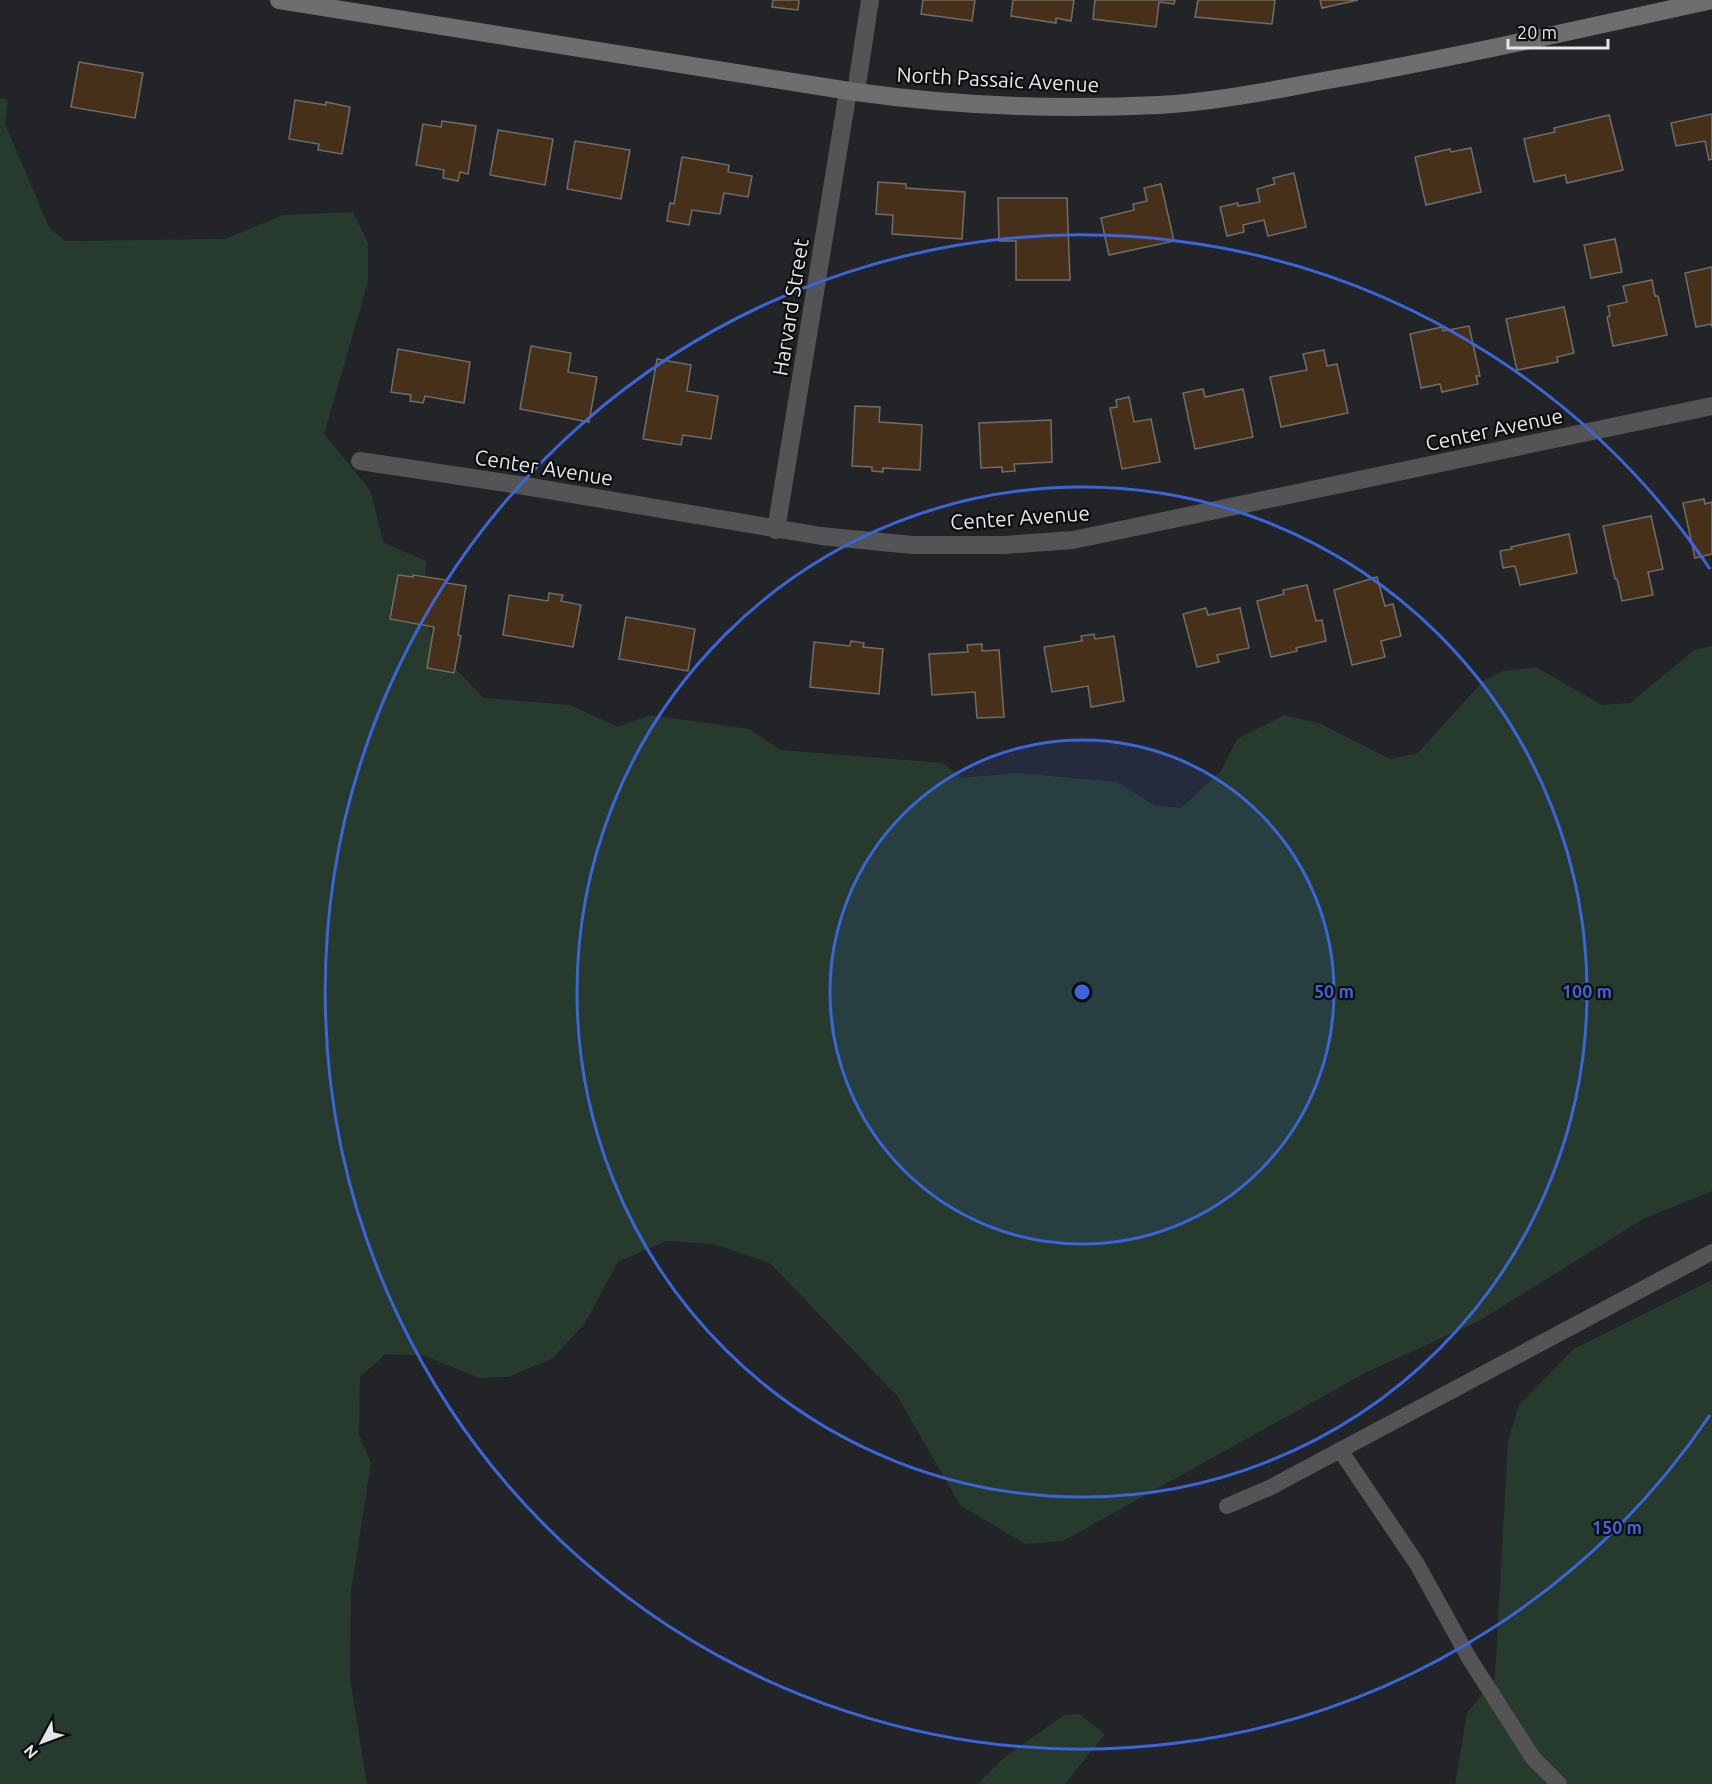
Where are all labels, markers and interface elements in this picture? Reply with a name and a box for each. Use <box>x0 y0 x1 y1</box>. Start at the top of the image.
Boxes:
scale bar <box>1508 12 1608 50</box>
text: 20 m <box>1517 22 1557 42</box>
street label: North Passaic Avenue <box>896 62 1100 96</box>
street label: Harvard Street <box>767 237 813 377</box>
street label: Center Avenue <box>1423 403 1565 455</box>
street label: Center Avenue <box>473 444 615 490</box>
street label: Center Avenue <box>949 500 1091 534</box>
text: 50 m <box>1314 981 1354 1001</box>
text: 100 m <box>1562 981 1612 1001</box>
centre of rings <box>1072 982 1092 1002</box>
text: 150 m <box>1592 1517 1642 1537</box>
north arrow <box>12 1712 72 1772</box>
text: N <box>20 1741 41 1762</box>

